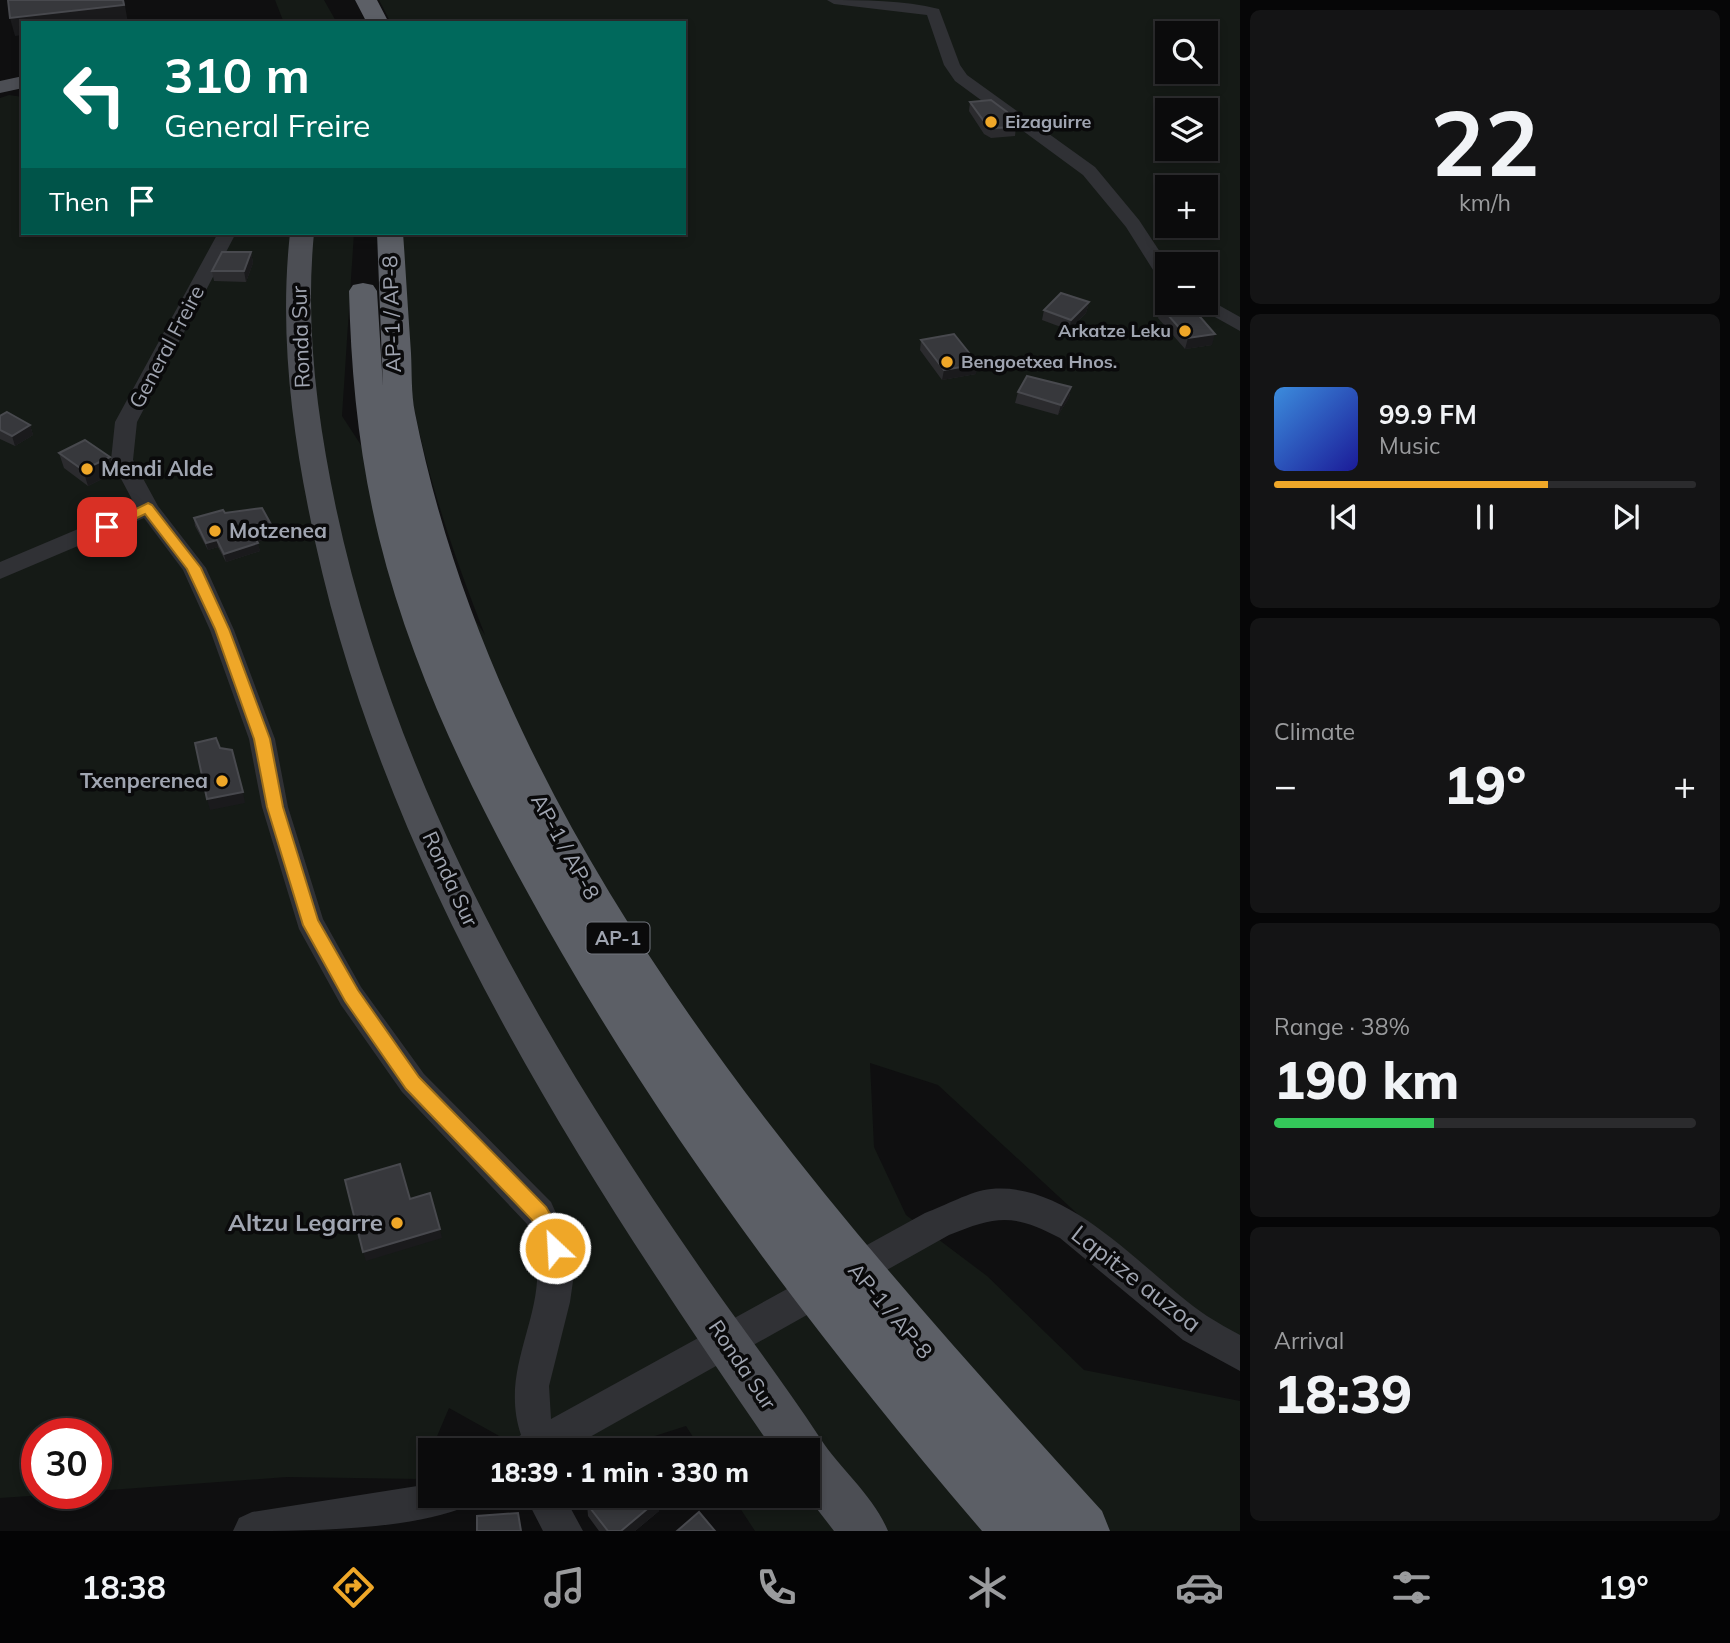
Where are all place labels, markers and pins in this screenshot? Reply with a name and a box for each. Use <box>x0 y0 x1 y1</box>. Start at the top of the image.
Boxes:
place label: Eizaguirre <box>1005 110 1092 133</box>
marker: Eizaguirre <box>983 114 999 130</box>
place label: Arkatze Leku <box>1058 319 1171 342</box>
marker: Arkatze Leku <box>1177 323 1193 339</box>
place label: Bengoetxea Hnos. <box>961 350 1117 373</box>
marker: Bengoetxea Hnos. <box>939 354 955 370</box>
place label: Mendi Alde <box>101 455 213 481</box>
marker: Mendi Alde <box>79 461 95 477</box>
pin <box>77 497 137 557</box>
place label: Motzenea <box>229 517 327 543</box>
marker: Motzenea <box>207 523 223 539</box>
place label: Txenperenea <box>80 767 208 793</box>
marker: Txenperenea <box>214 773 230 789</box>
place label: Altzu Legarre <box>228 1207 383 1237</box>
marker: Altzu Legarre <box>389 1215 405 1231</box>

